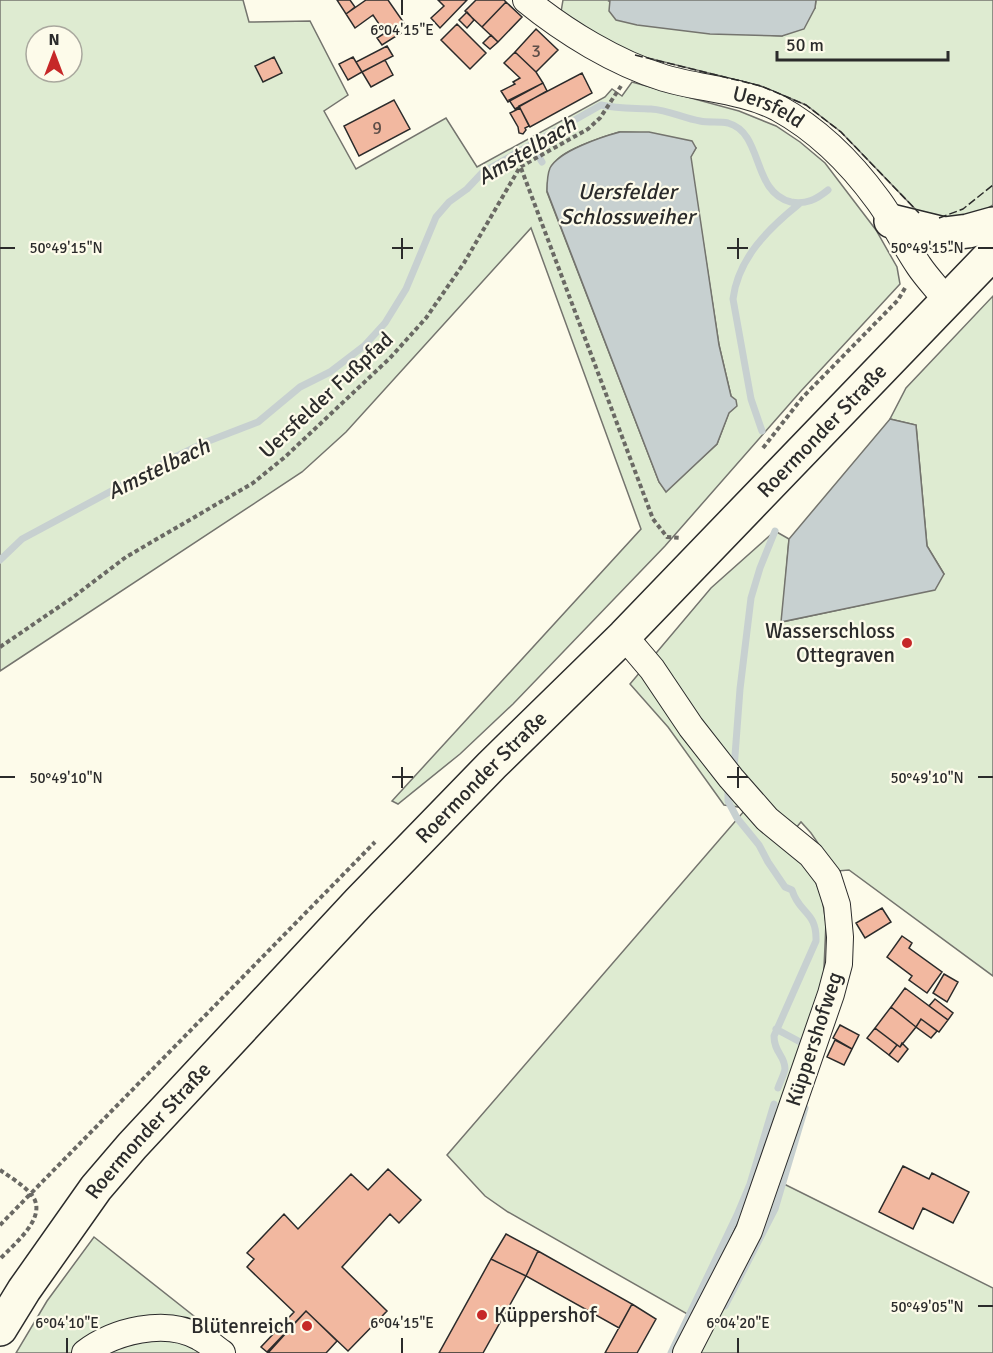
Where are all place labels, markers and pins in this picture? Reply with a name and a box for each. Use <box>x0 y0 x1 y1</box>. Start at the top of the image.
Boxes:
place label: Wasserschloss Ottegraven <box>765 618 895 668</box>
marker: Wasserschloss Ottegraven <box>900 636 914 650</box>
place label: Küppershof <box>494 1302 598 1328</box>
marker: Küppershof <box>475 1308 489 1322</box>
place label: Blütenreich <box>191 1313 295 1339</box>
marker: Blütenreich <box>300 1319 314 1333</box>

